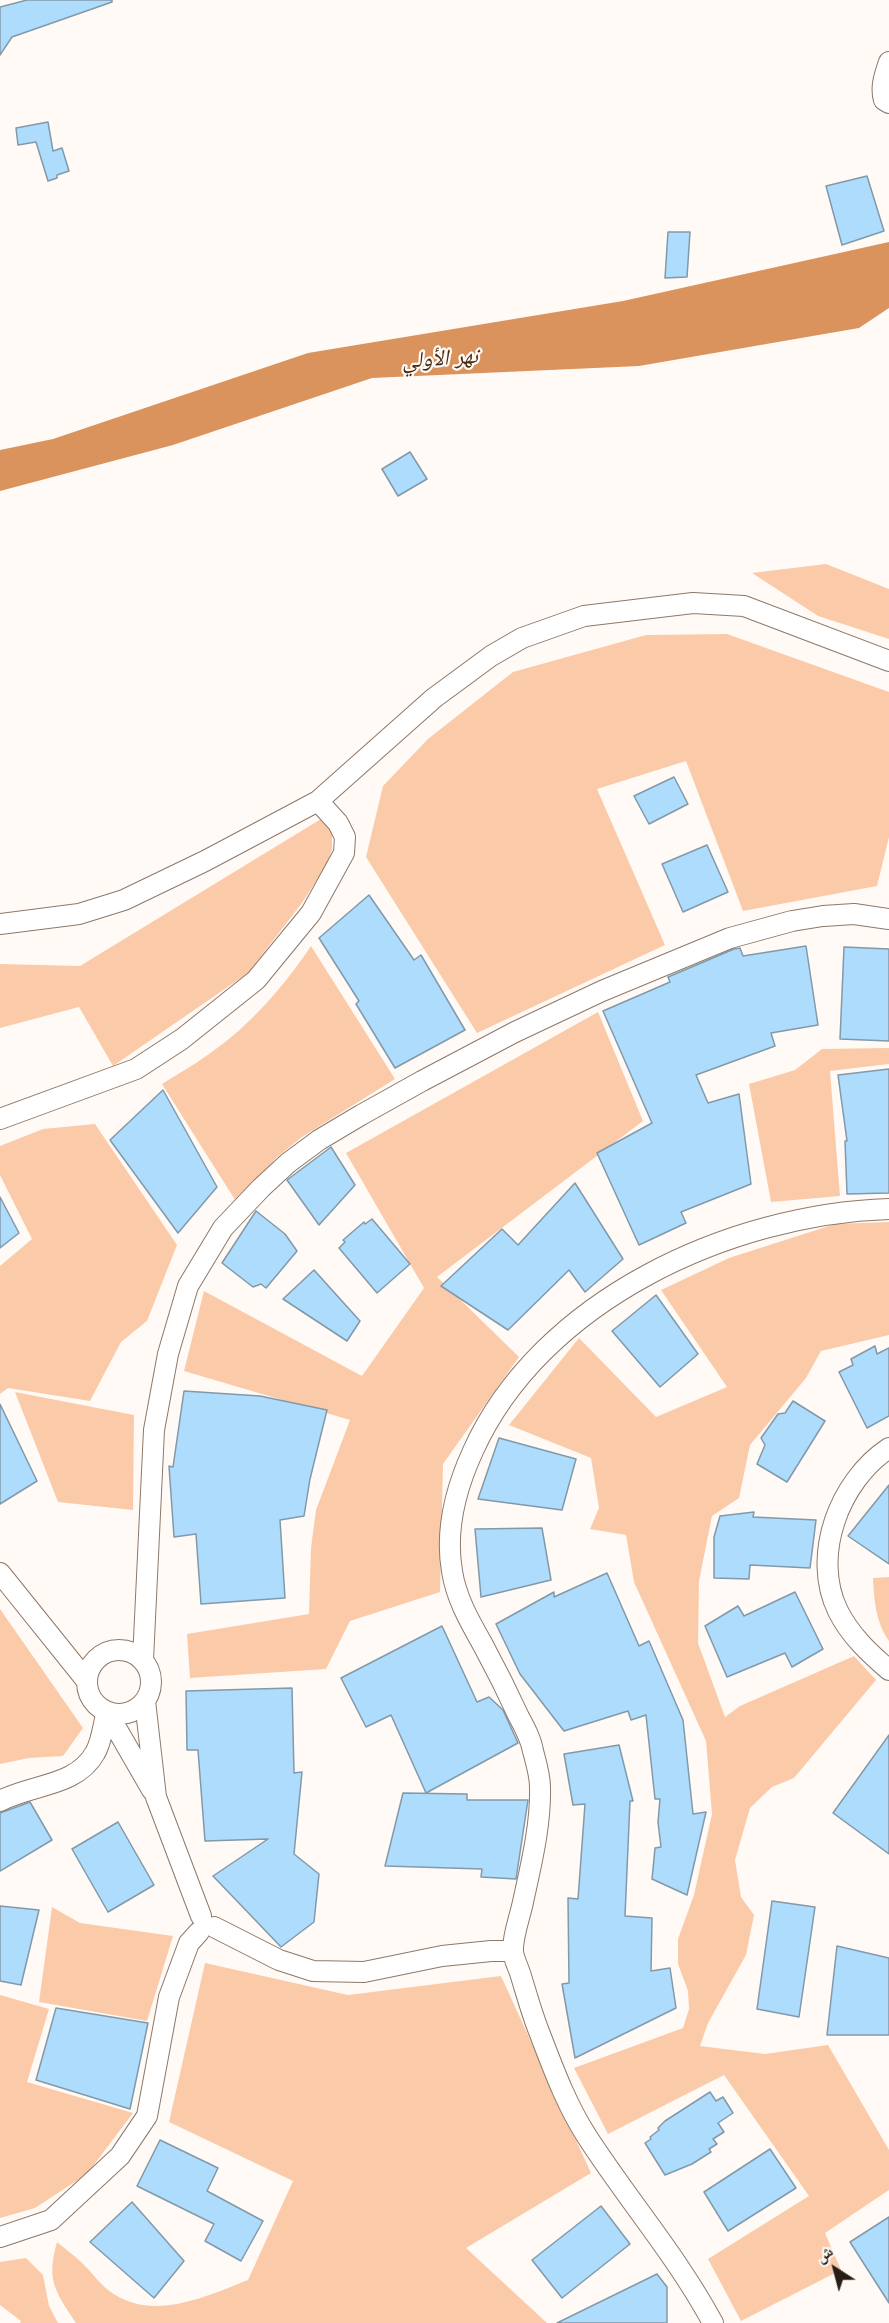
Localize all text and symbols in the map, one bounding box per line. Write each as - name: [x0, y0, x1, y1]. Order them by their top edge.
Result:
- water label: نهر الأولي: [401, 343, 479, 375]
- north arrow: [805, 2239, 865, 2299]
- text: ش: [812, 2242, 836, 2266]

